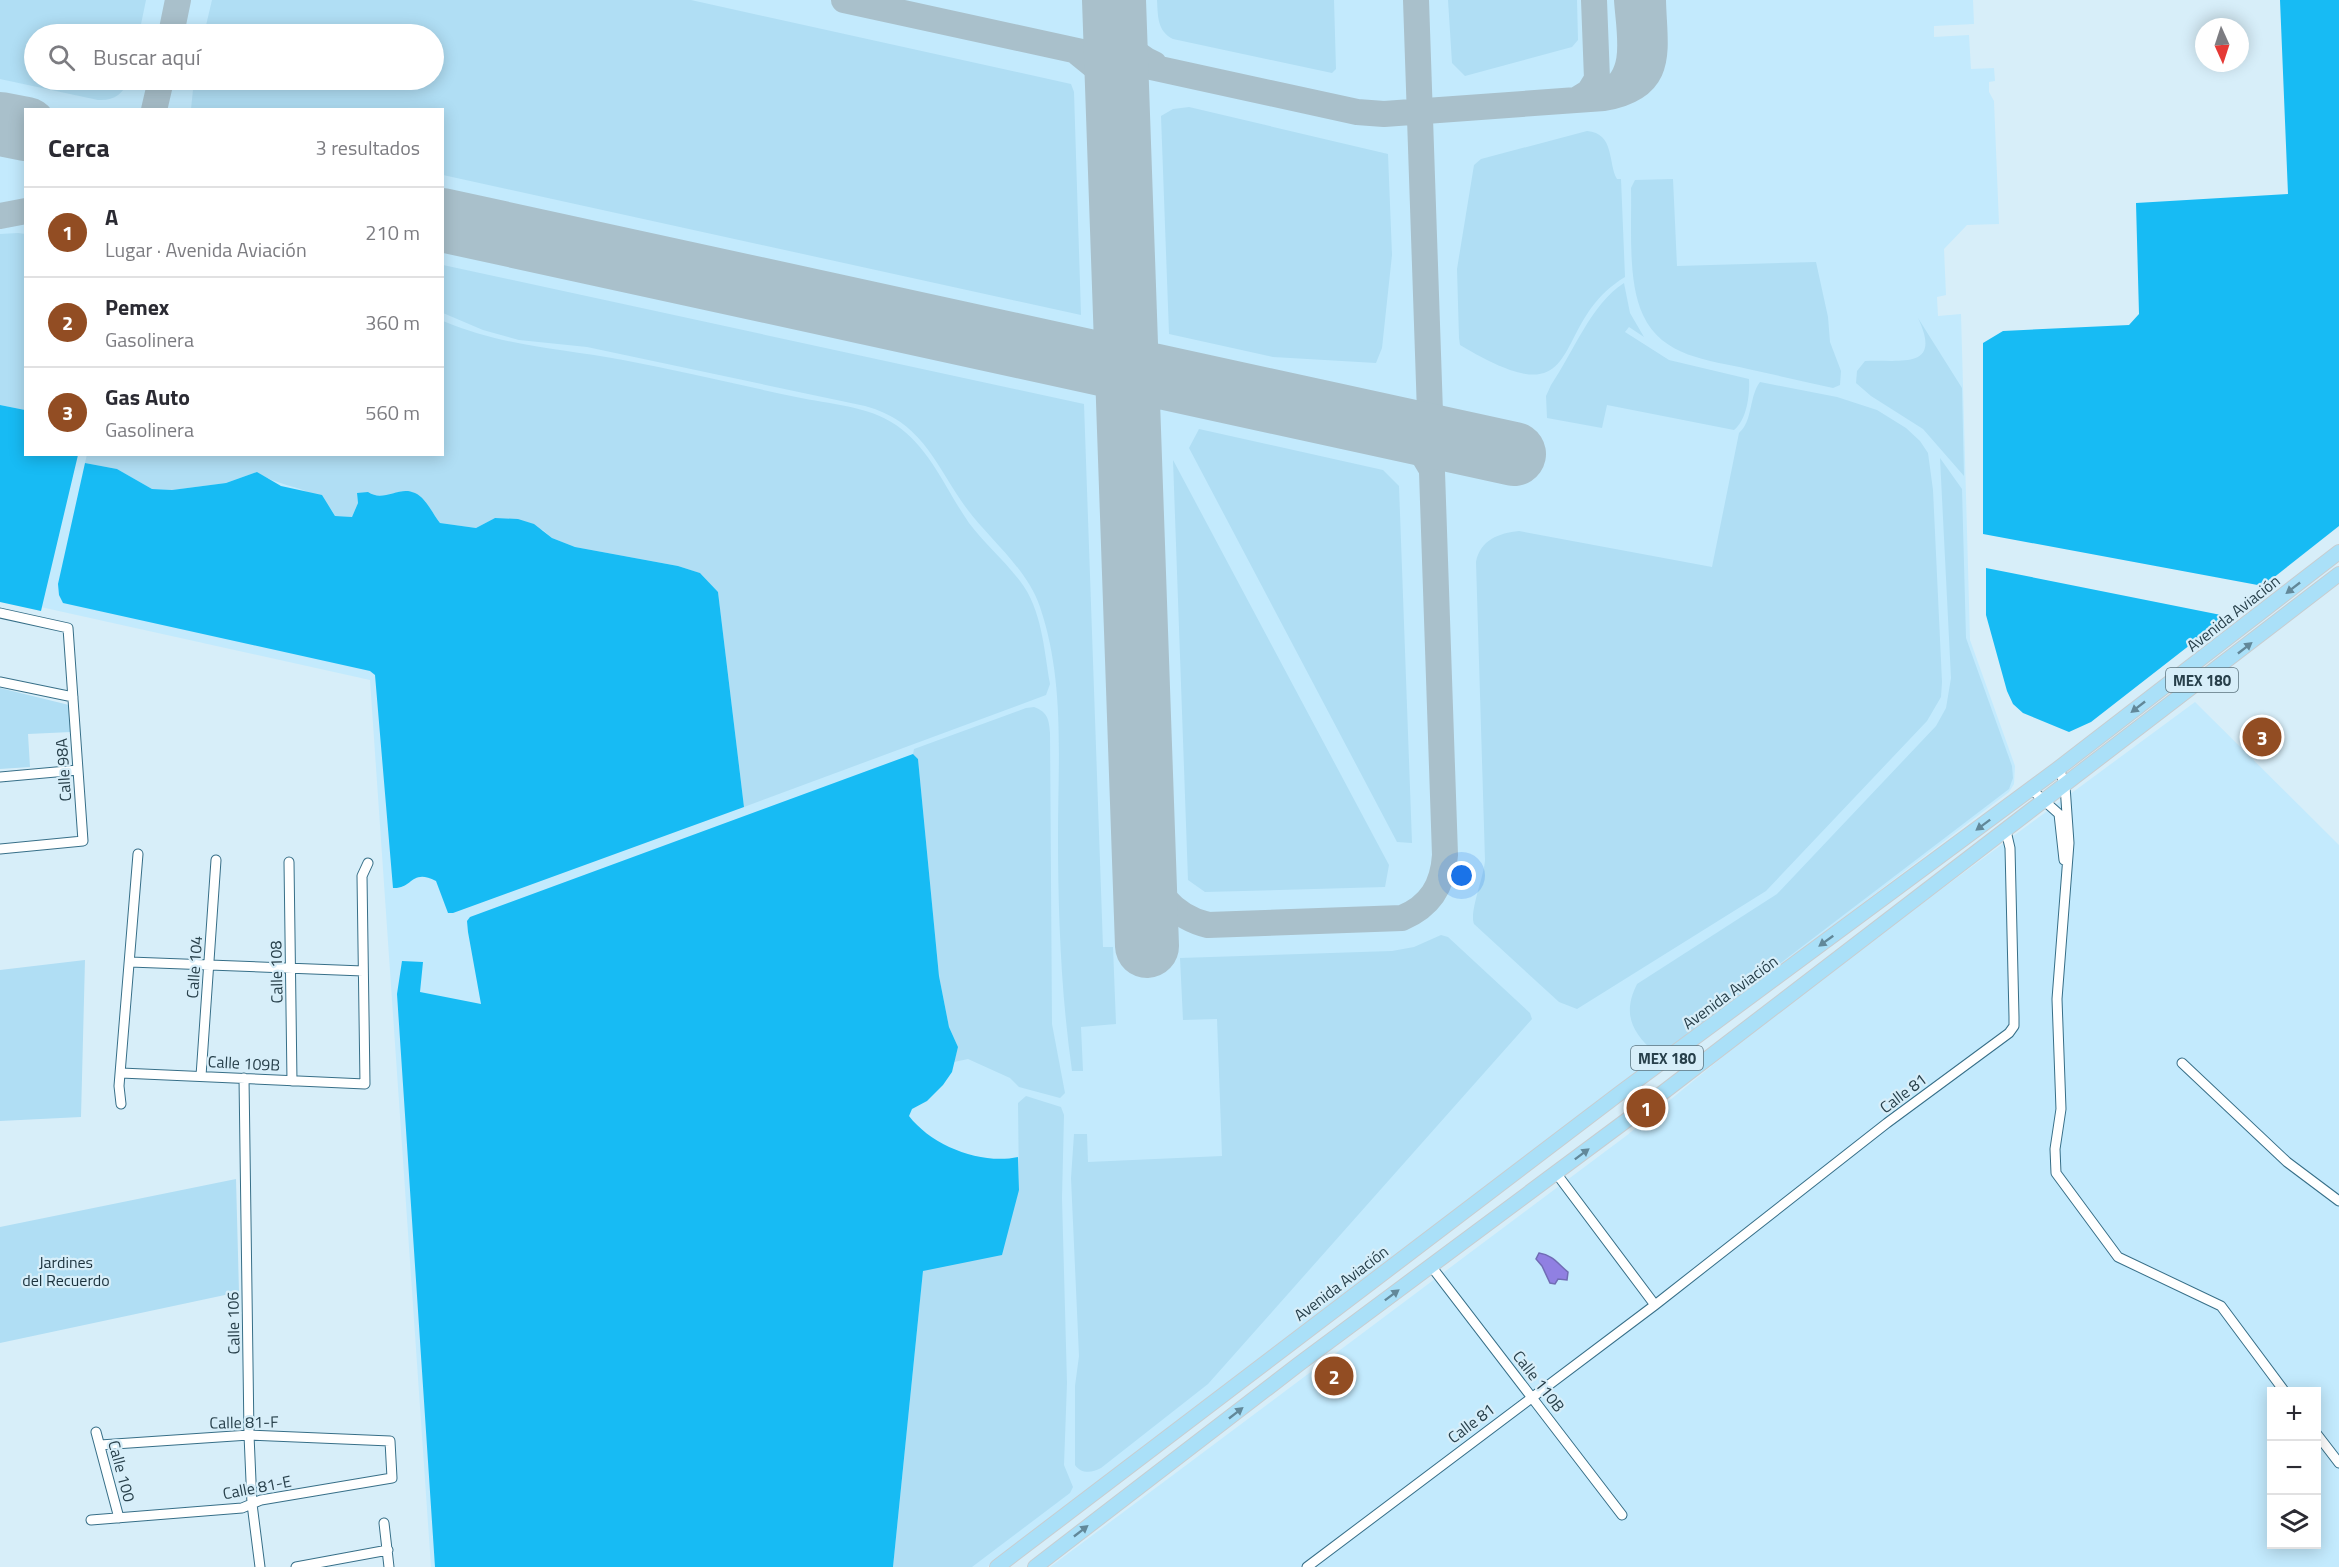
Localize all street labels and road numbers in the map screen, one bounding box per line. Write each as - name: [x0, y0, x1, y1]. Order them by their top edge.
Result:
- street label: Avenida Aviación: [2181, 569, 2285, 657]
- road number: MEX 180: [2166, 668, 2238, 692]
- street label: Calle 98A: [49, 737, 77, 802]
- street label: Calle 104: [180, 935, 208, 999]
- street label: Calle 108: [263, 940, 289, 1004]
- street label: Avenida Aviación: [1677, 949, 1783, 1035]
- road number: MEX 180: [1631, 1046, 1703, 1070]
- street label: Calle 109B: [207, 1049, 281, 1077]
- street label: Calle 81: [1874, 1067, 1932, 1119]
- street label: Avenida Aviación: [1289, 1239, 1393, 1327]
- street label: Calle 106: [220, 1291, 246, 1355]
- street label: Calle 110B: [1507, 1345, 1571, 1417]
- street label: Calle 81: [1442, 1397, 1500, 1449]
- street label: Calle 81-F: [209, 1409, 279, 1435]
- street label: Calle 100: [102, 1438, 142, 1504]
- street label: Calle 81-E: [221, 1469, 294, 1505]

